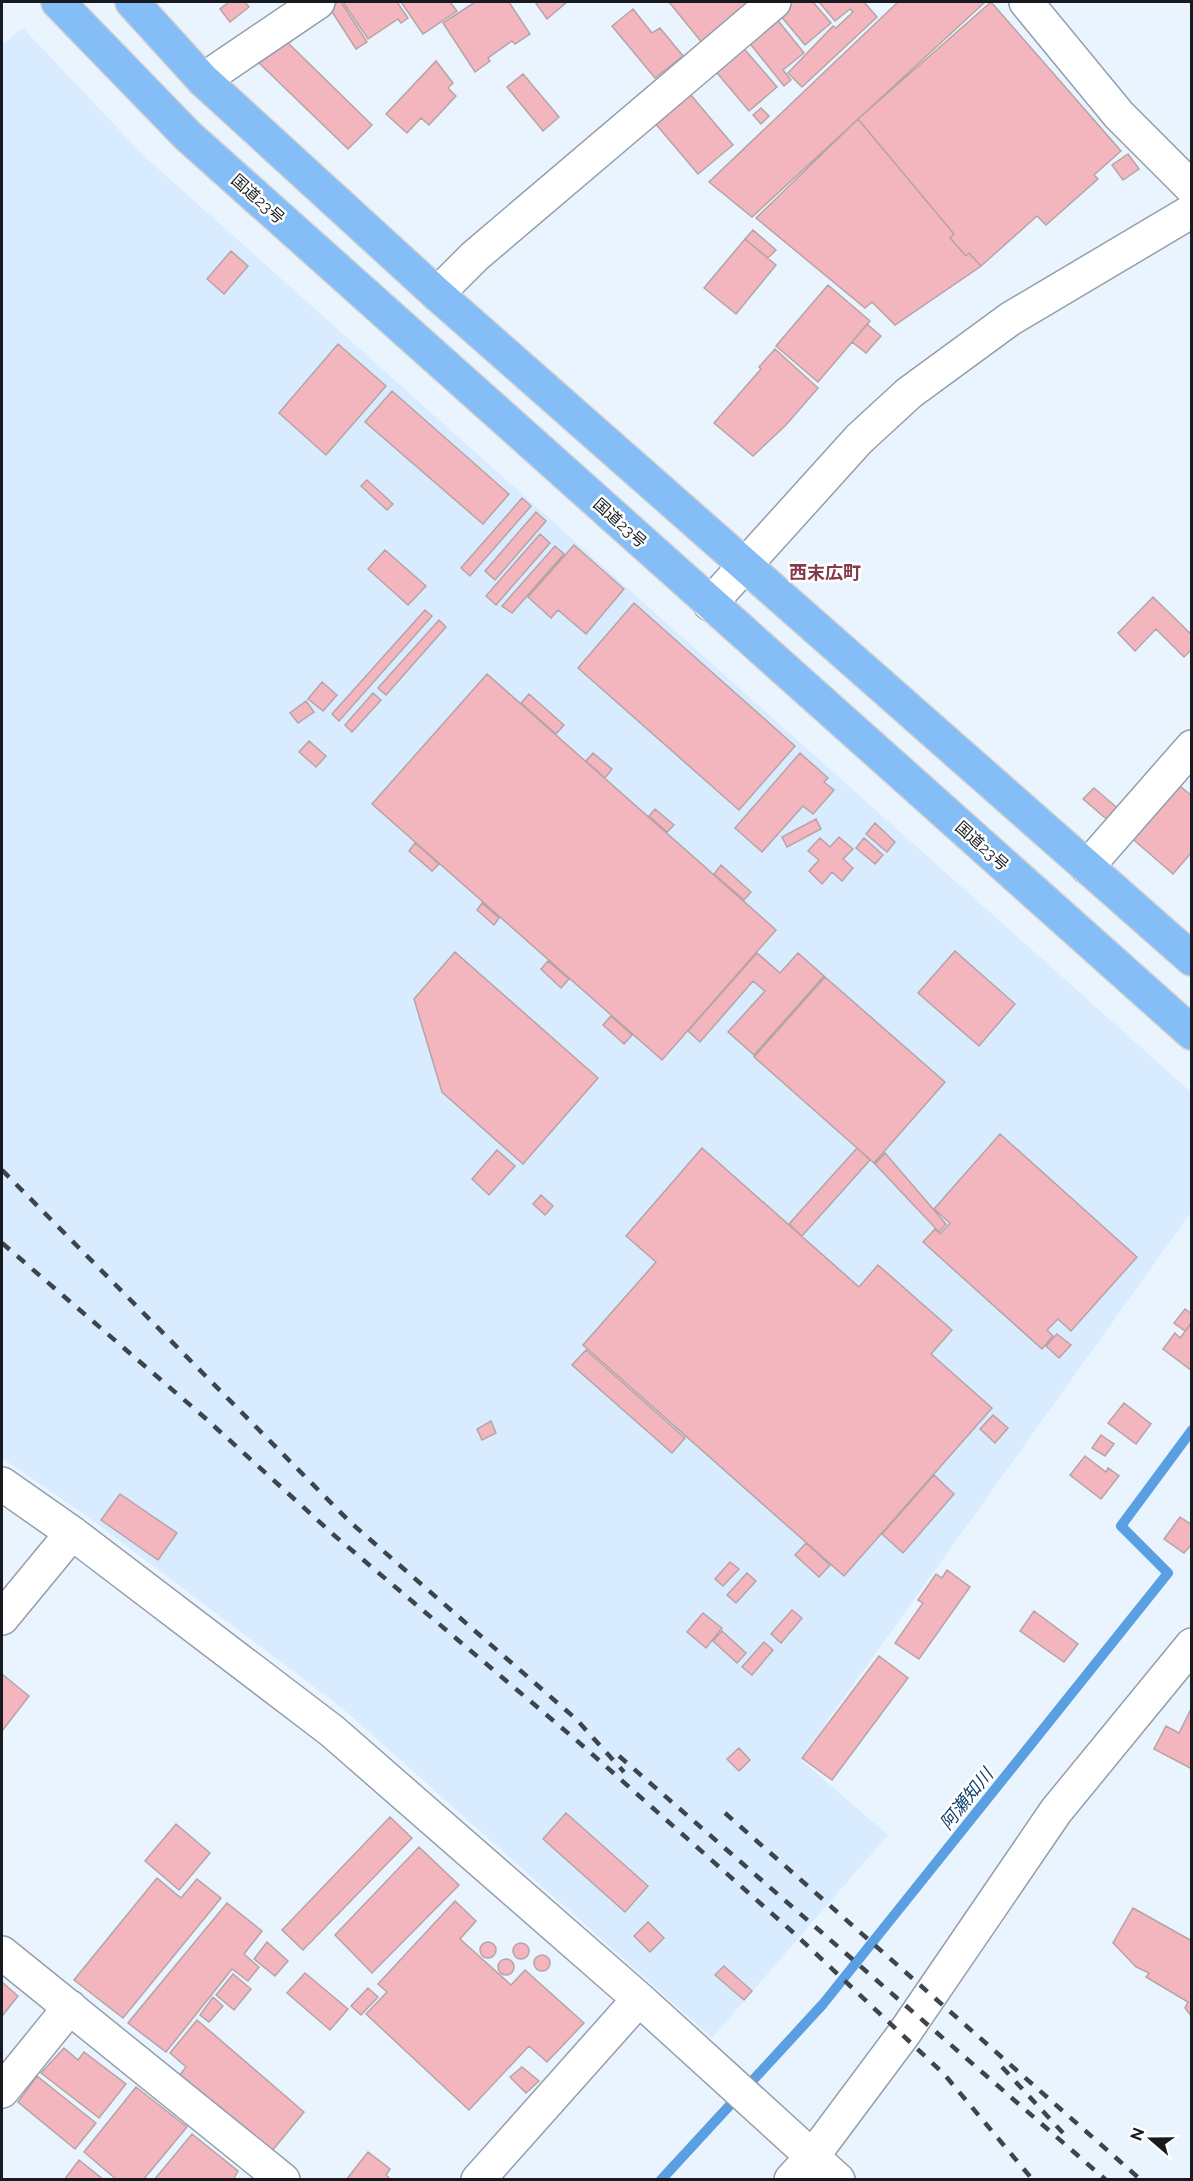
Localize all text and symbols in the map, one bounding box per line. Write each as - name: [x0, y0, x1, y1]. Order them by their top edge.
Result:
- street label: 国道23号: [228, 170, 288, 228]
- street label: 国道23号: [590, 494, 650, 552]
- district label: 西末広町: [789, 562, 861, 583]
- street label: 国道23号: [952, 817, 1012, 875]
- water label: 阿瀬知川: [935, 1763, 998, 1834]
- north arrow: [1121, 2109, 1181, 2169]
- text: N: [1126, 2125, 1148, 2143]

